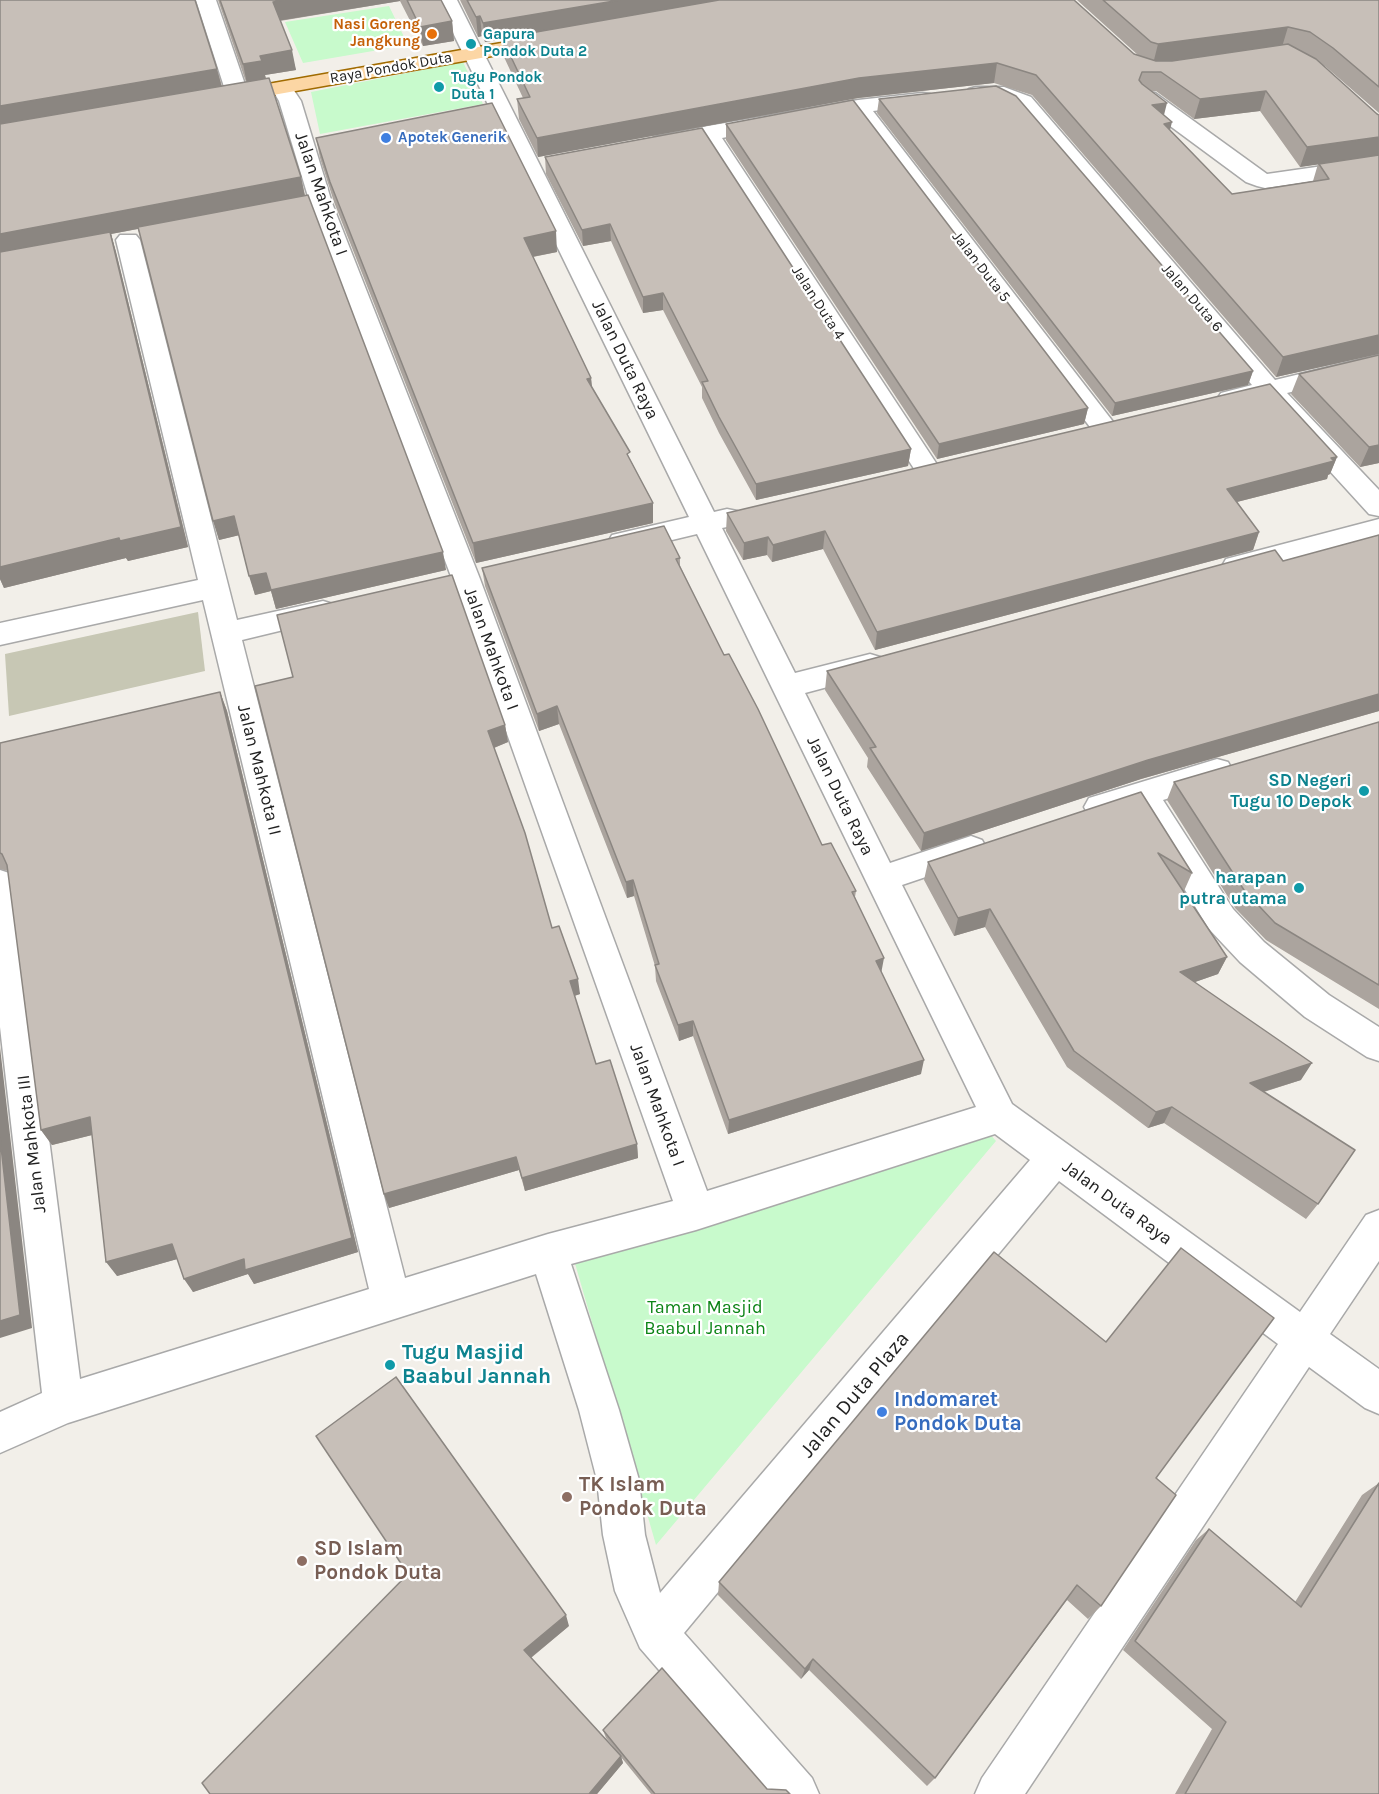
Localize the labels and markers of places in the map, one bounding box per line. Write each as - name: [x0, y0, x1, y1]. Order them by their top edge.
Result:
- place label: Nasi Goreng Jangkung: [333, 16, 420, 51]
- place label: Gapura Pondok Duta 2: [483, 26, 587, 61]
- marker: Nasi Goreng Jangkung: [425, 27, 439, 41]
- marker: Gapura Pondok Duta 2: [464, 37, 478, 51]
- place label: Tugu Pondok Duta 1: [451, 69, 542, 104]
- marker: Tugu Pondok Duta 1: [432, 80, 446, 94]
- place label: Apotek Generik: [398, 129, 507, 147]
- marker: Apotek Generik: [379, 131, 393, 145]
- place label: SD Negeri Tugu 10 Depok: [1230, 770, 1352, 812]
- marker: SD Negeri Tugu 10 Depok: [1357, 784, 1371, 798]
- place label: harapan putra utama: [1179, 867, 1287, 910]
- marker: harapan putra utama: [1292, 881, 1306, 895]
- place label: Tugu Masjid Baabul Jannah: [402, 1340, 551, 1390]
- marker: Tugu Masjid Baabul Jannah: [383, 1358, 397, 1372]
- place label: Indomaret Pondok Duta: [894, 1387, 1022, 1437]
- marker: Indomaret Pondok Duta: [875, 1405, 889, 1419]
- place label: TK Islam Pondok Duta: [579, 1472, 707, 1522]
- marker: TK Islam Pondok Duta: [560, 1490, 574, 1504]
- place label: SD Islam Pondok Duta: [314, 1536, 442, 1586]
- marker: SD Islam Pondok Duta: [295, 1554, 309, 1568]

